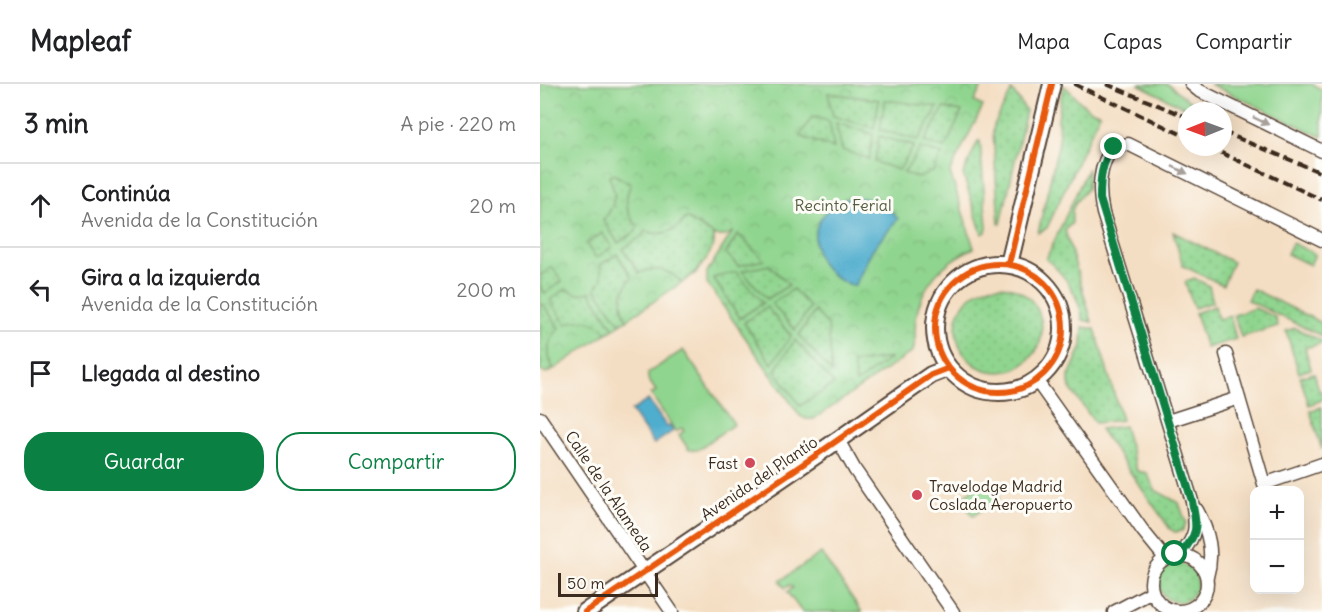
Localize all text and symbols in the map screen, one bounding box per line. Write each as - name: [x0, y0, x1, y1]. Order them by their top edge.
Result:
- text: Mapleaf: [30, 23, 131, 59]
- text: Mapa: [1017, 28, 1070, 55]
- text: Capas: [1103, 28, 1162, 55]
- text: Compartir: [1195, 28, 1292, 55]
- north arrow: [1178, 102, 1232, 156]
- text: 3 min: [24, 107, 89, 140]
- text: A pie · 220 m: [400, 111, 516, 136]
- one-way arrow: [1252, 115, 1270, 125]
- route end: [1100, 133, 1126, 159]
- one-way arrow: [1172, 165, 1189, 175]
- text: Continúa: [81, 179, 170, 207]
- icon: ahead: [24, 189, 57, 222]
- text: 20 m: [470, 193, 516, 218]
- park label: Recinto Ferial: [794, 195, 892, 215]
- text: Avenida de la Constitución: [81, 207, 318, 232]
- text: Gira a la izquierda: [81, 263, 260, 291]
- icon: left: [24, 273, 57, 306]
- text: 200 m: [456, 277, 516, 302]
- text: Avenida de la Constitución: [81, 291, 318, 316]
- icon: arrive: [24, 357, 57, 390]
- text: Llegada al destino: [81, 359, 260, 387]
- street label: Calle de la Alameda: [561, 427, 657, 555]
- button: Guardar: [24, 432, 264, 491]
- button: Compartir: [276, 432, 516, 491]
- street label: Avenida del Plantío: [697, 432, 821, 524]
- place label: Fast: [708, 453, 739, 473]
- marker: Fast: [743, 456, 757, 470]
- place label: Travelodge Madrid Coslada Aeropuerto: [929, 476, 1073, 514]
- map controls: [1250, 486, 1304, 594]
- button: +: [1250, 486, 1304, 540]
- marker: Travelodge Madrid Coslada Aeropuerto: [910, 488, 924, 502]
- route start: [1161, 540, 1187, 566]
- button: −: [1250, 540, 1304, 594]
- scale bar: [558, 570, 658, 598]
- text: 50 m: [567, 573, 605, 593]

